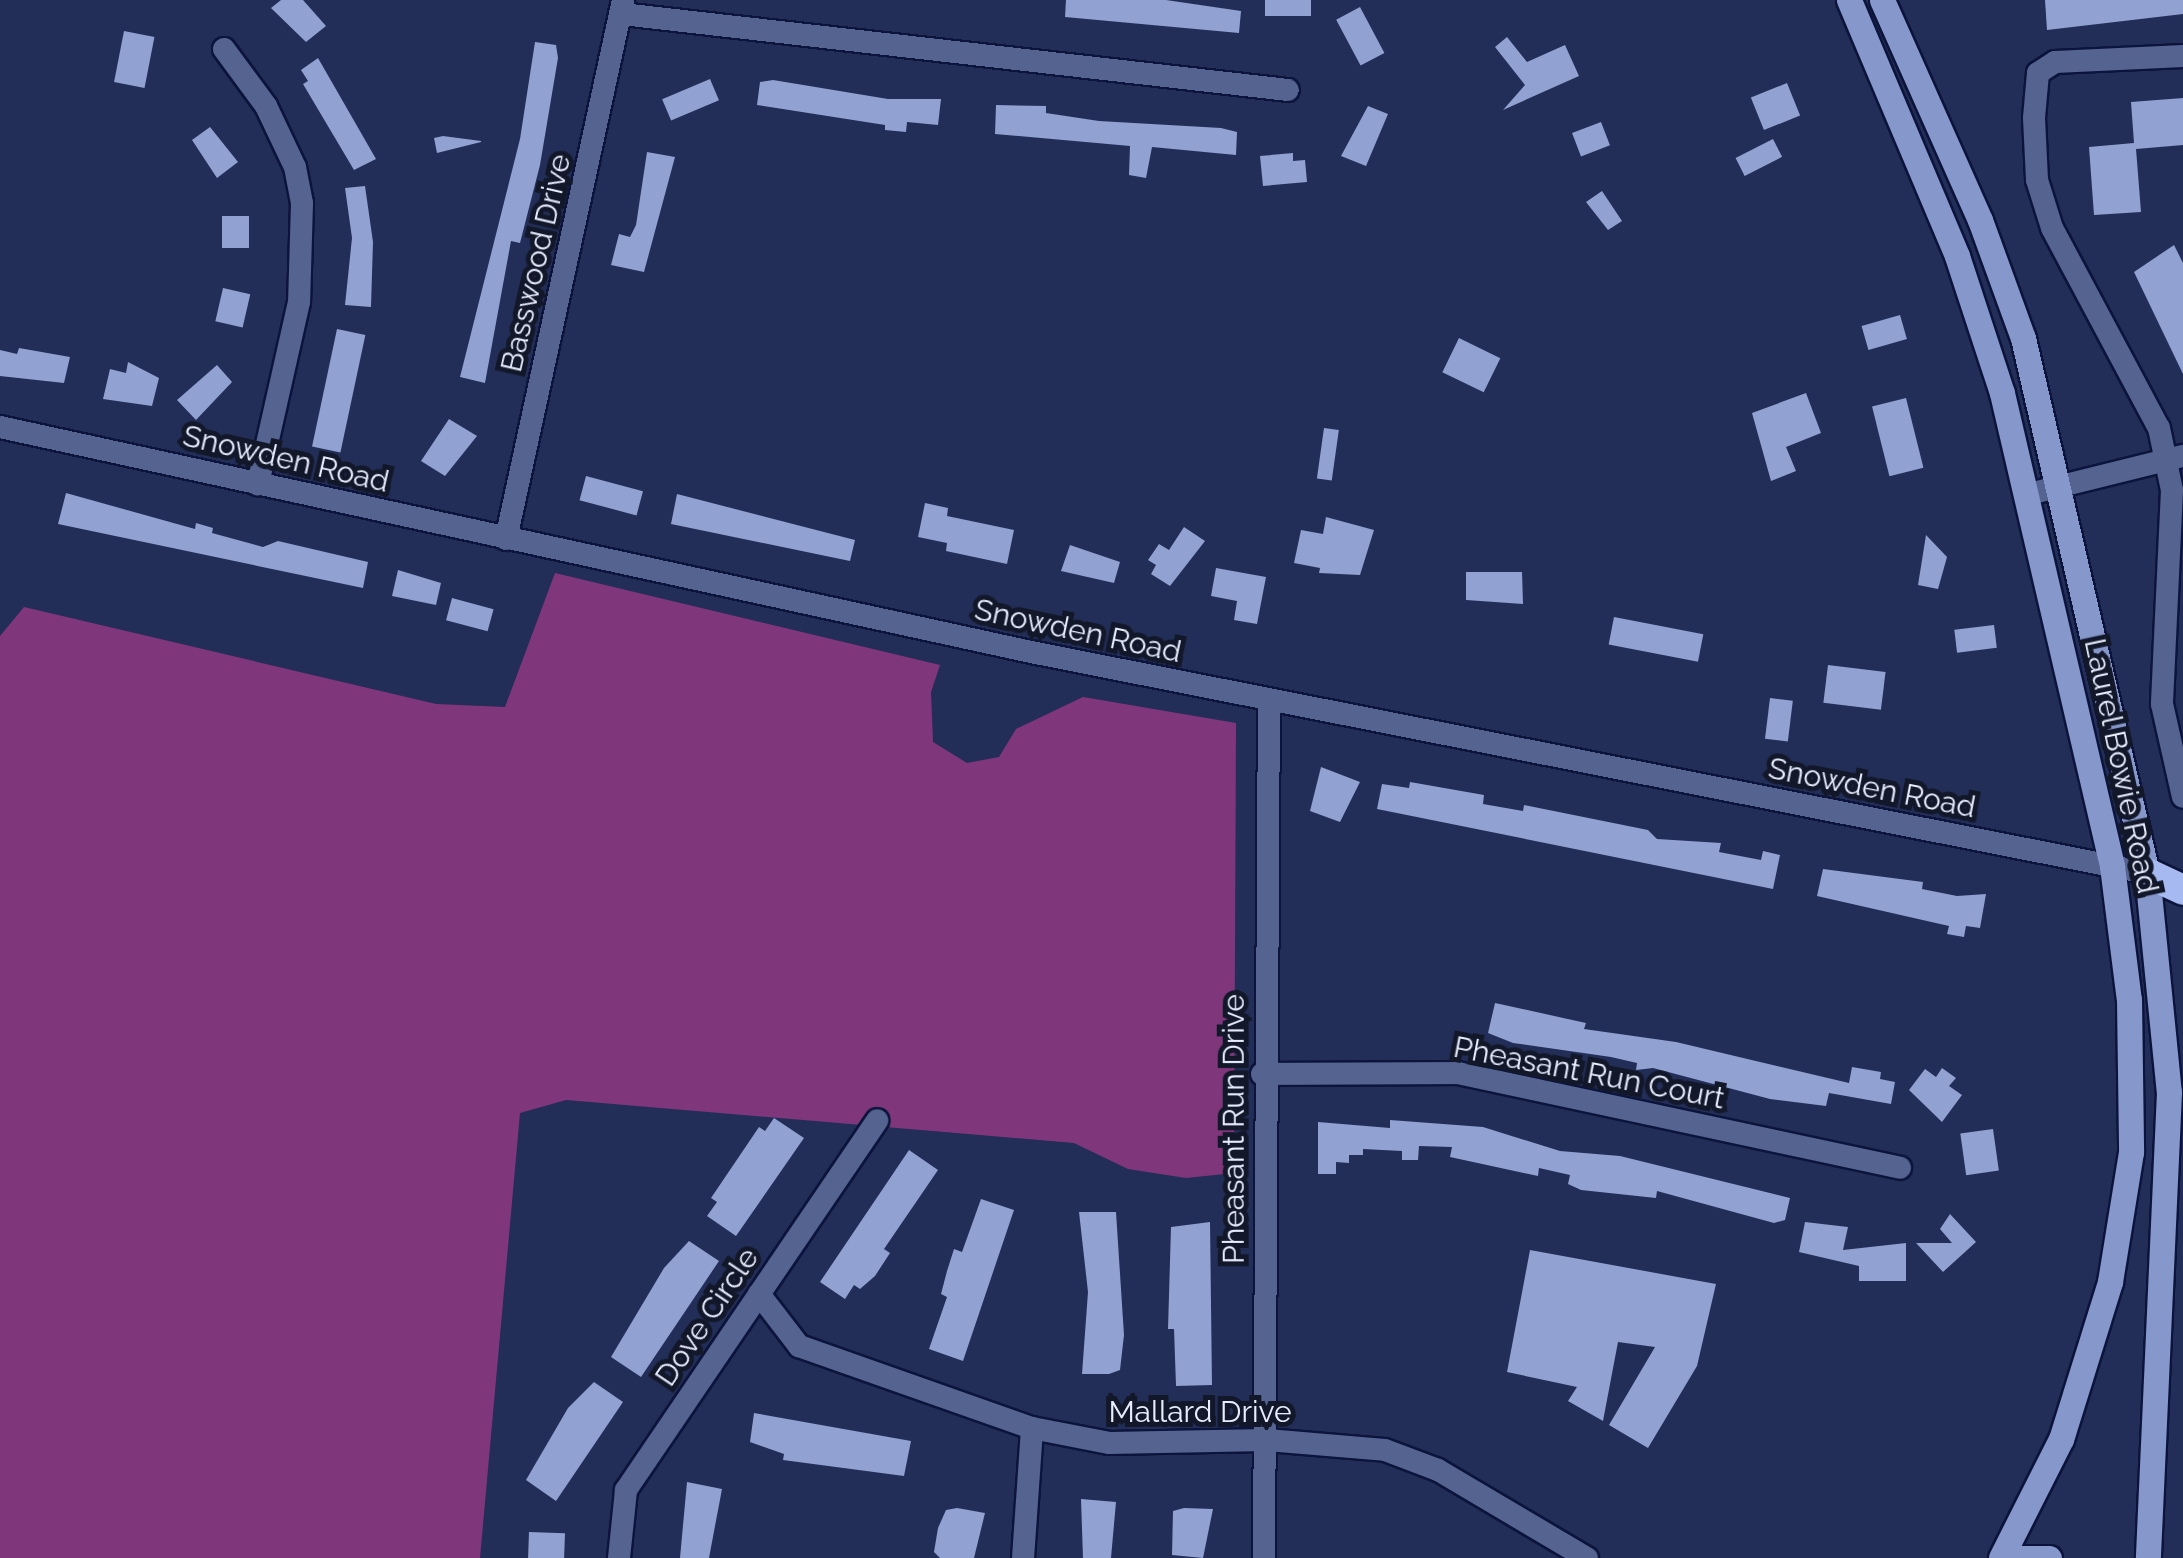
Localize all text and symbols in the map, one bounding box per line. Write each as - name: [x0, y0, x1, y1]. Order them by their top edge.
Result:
- street label: Basswood Drive: [493, 151, 579, 375]
- street label: Snowden Road: [180, 418, 392, 500]
- street label: Snowden Road: [971, 592, 1185, 670]
- street label: Laurel Bowie Road: [2076, 635, 2166, 897]
- street label: Snowden Road: [1765, 750, 1979, 826]
- street label: Pheasant Run Drive: [1216, 994, 1252, 1264]
- street label: Pheasant Run Court: [1451, 1029, 1727, 1117]
- street label: Dove Circle: [648, 1241, 766, 1393]
- street label: Mallard Drive: [1108, 1394, 1292, 1430]

